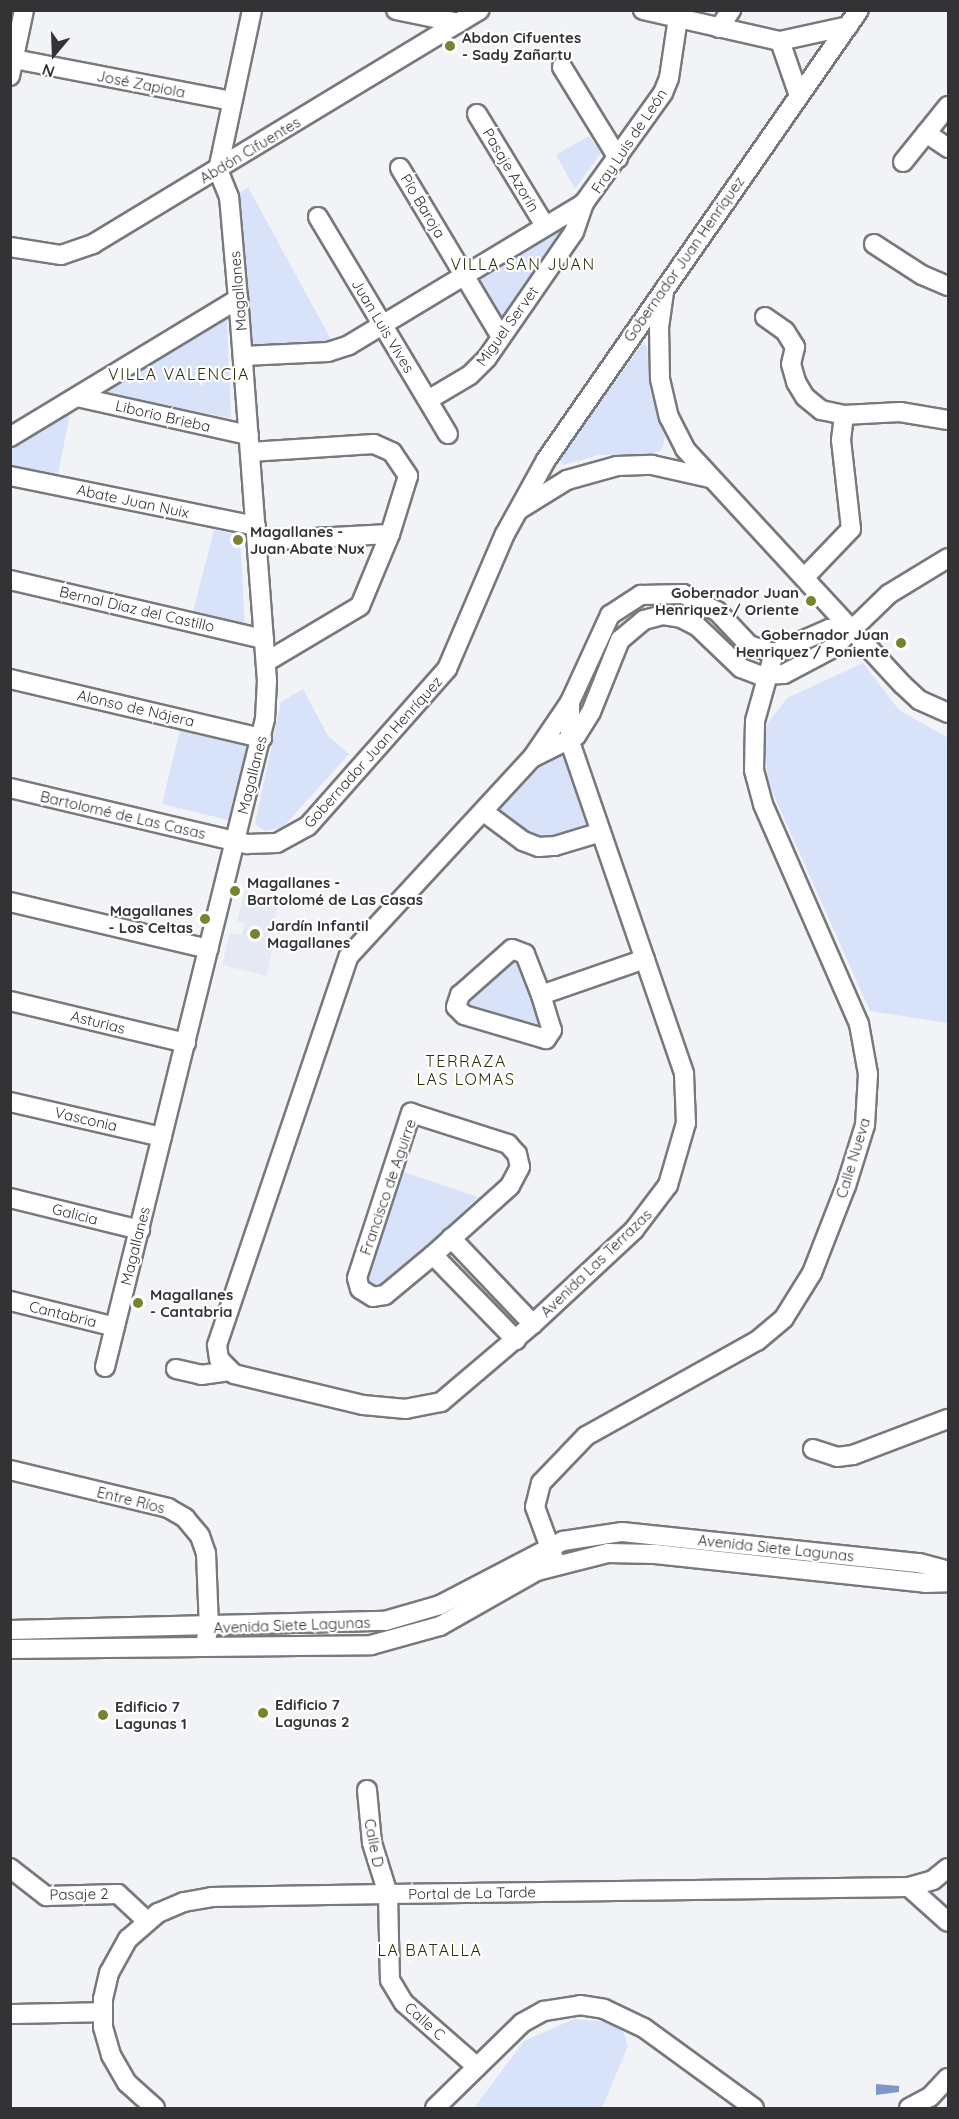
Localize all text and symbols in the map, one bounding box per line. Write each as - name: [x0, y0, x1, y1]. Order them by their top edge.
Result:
- north arrow: [24, 24, 84, 84]
- place label: Abdon Cifuentes - Sady Zañartu: [462, 28, 581, 63]
- marker: Abdon Cifuentes - Sady Zañartu: [443, 39, 457, 53]
- text: N: [39, 60, 57, 82]
- street label: José Zapiola: [95, 67, 187, 101]
- street label: Fray Luis de León: [587, 85, 671, 197]
- street label: Abdón Cifuentes: [196, 113, 304, 187]
- street label: Pasaje Azorín: [479, 125, 543, 215]
- street label: Pío Baroja: [397, 171, 449, 241]
- street label: Gobernador Juan Henríquez: [620, 173, 748, 345]
- street label: Magallanes: [226, 250, 250, 332]
- district label: VILLA SAN JUAN: [450, 254, 596, 274]
- street label: Juan Luis Vives: [348, 276, 418, 376]
- street label: Miguel Servet: [472, 283, 542, 369]
- district label: VILLA VALENCIA: [108, 364, 250, 384]
- street label: Liborio Brieba: [114, 396, 212, 436]
- street label: Abate Juan Nuix: [75, 480, 191, 522]
- place label: Magallanes - Juan Abate Nux: [250, 522, 364, 557]
- marker: Magallanes - Juan Abate Nux: [231, 533, 245, 547]
- street label: Bernal Díaz del Castillo: [58, 582, 216, 636]
- place label: Gobernador Juan Henriquez / Oriente: [655, 583, 799, 618]
- marker: Gobernador Juan Henriquez / Oriente: [804, 594, 818, 608]
- place label: Gobernador Juan Henriquez / Poniente: [736, 625, 889, 660]
- marker: Gobernador Juan Henriquez / Poniente: [894, 636, 908, 650]
- street label: Gobernador Juan Henríquez: [300, 672, 446, 832]
- street label: Alonso de Nájera: [76, 686, 196, 730]
- street label: Magallanes: [234, 734, 270, 816]
- street label: Bartolomé de Las Casas: [38, 787, 208, 843]
- place label: Magallanes - Bartolomé de Las Casas: [247, 873, 423, 908]
- marker: Magallanes - Bartolomé de Las Casas: [228, 884, 242, 898]
- place label: Magallanes - Los Celtas: [109, 901, 193, 936]
- marker: Magallanes - Los Celtas: [198, 912, 212, 926]
- place label: Jardín Infantil Magallanes: [267, 916, 369, 951]
- marker: Jardín Infantil Magallanes: [248, 927, 262, 941]
- street label: Asturias: [69, 1007, 127, 1037]
- district label: TERRAZA LAS LOMAS: [417, 1051, 515, 1089]
- street label: Vasconia: [53, 1103, 119, 1135]
- street label: Calle Nueva: [832, 1116, 874, 1200]
- street label: Francisco de Aguirre: [356, 1117, 420, 1257]
- street label: Galicia: [50, 1200, 100, 1228]
- street label: Magallanes: [117, 1205, 153, 1287]
- street label: Avenida Las Terrazas: [537, 1205, 655, 1321]
- place label: Magallanes - Cantabria: [150, 1285, 233, 1320]
- marker: Magallanes - Cantabria: [131, 1296, 145, 1310]
- street label: Cantabria: [27, 1297, 99, 1331]
- street label: Entre Ríos: [95, 1483, 167, 1517]
- street label: Avenida Siete Lagunas: [697, 1531, 855, 1565]
- street label: Avenida Siete Lagunas: [213, 1613, 371, 1637]
- place label: Edificio 7 Lagunas 2: [275, 1695, 349, 1730]
- place label: Edificio 7 Lagunas 1: [115, 1697, 187, 1732]
- marker: Edificio 7 Lagunas 2: [256, 1706, 270, 1720]
- marker: Edificio 7 Lagunas 1: [96, 1708, 110, 1722]
- street label: Calle D: [360, 1817, 388, 1869]
- street label: Portal de La Tarde: [408, 1883, 536, 1903]
- street label: Pasaje 2: [49, 1884, 109, 1904]
- district label: LA BATALLA: [378, 1940, 482, 1960]
- street label: Calle C: [401, 1998, 449, 2044]

